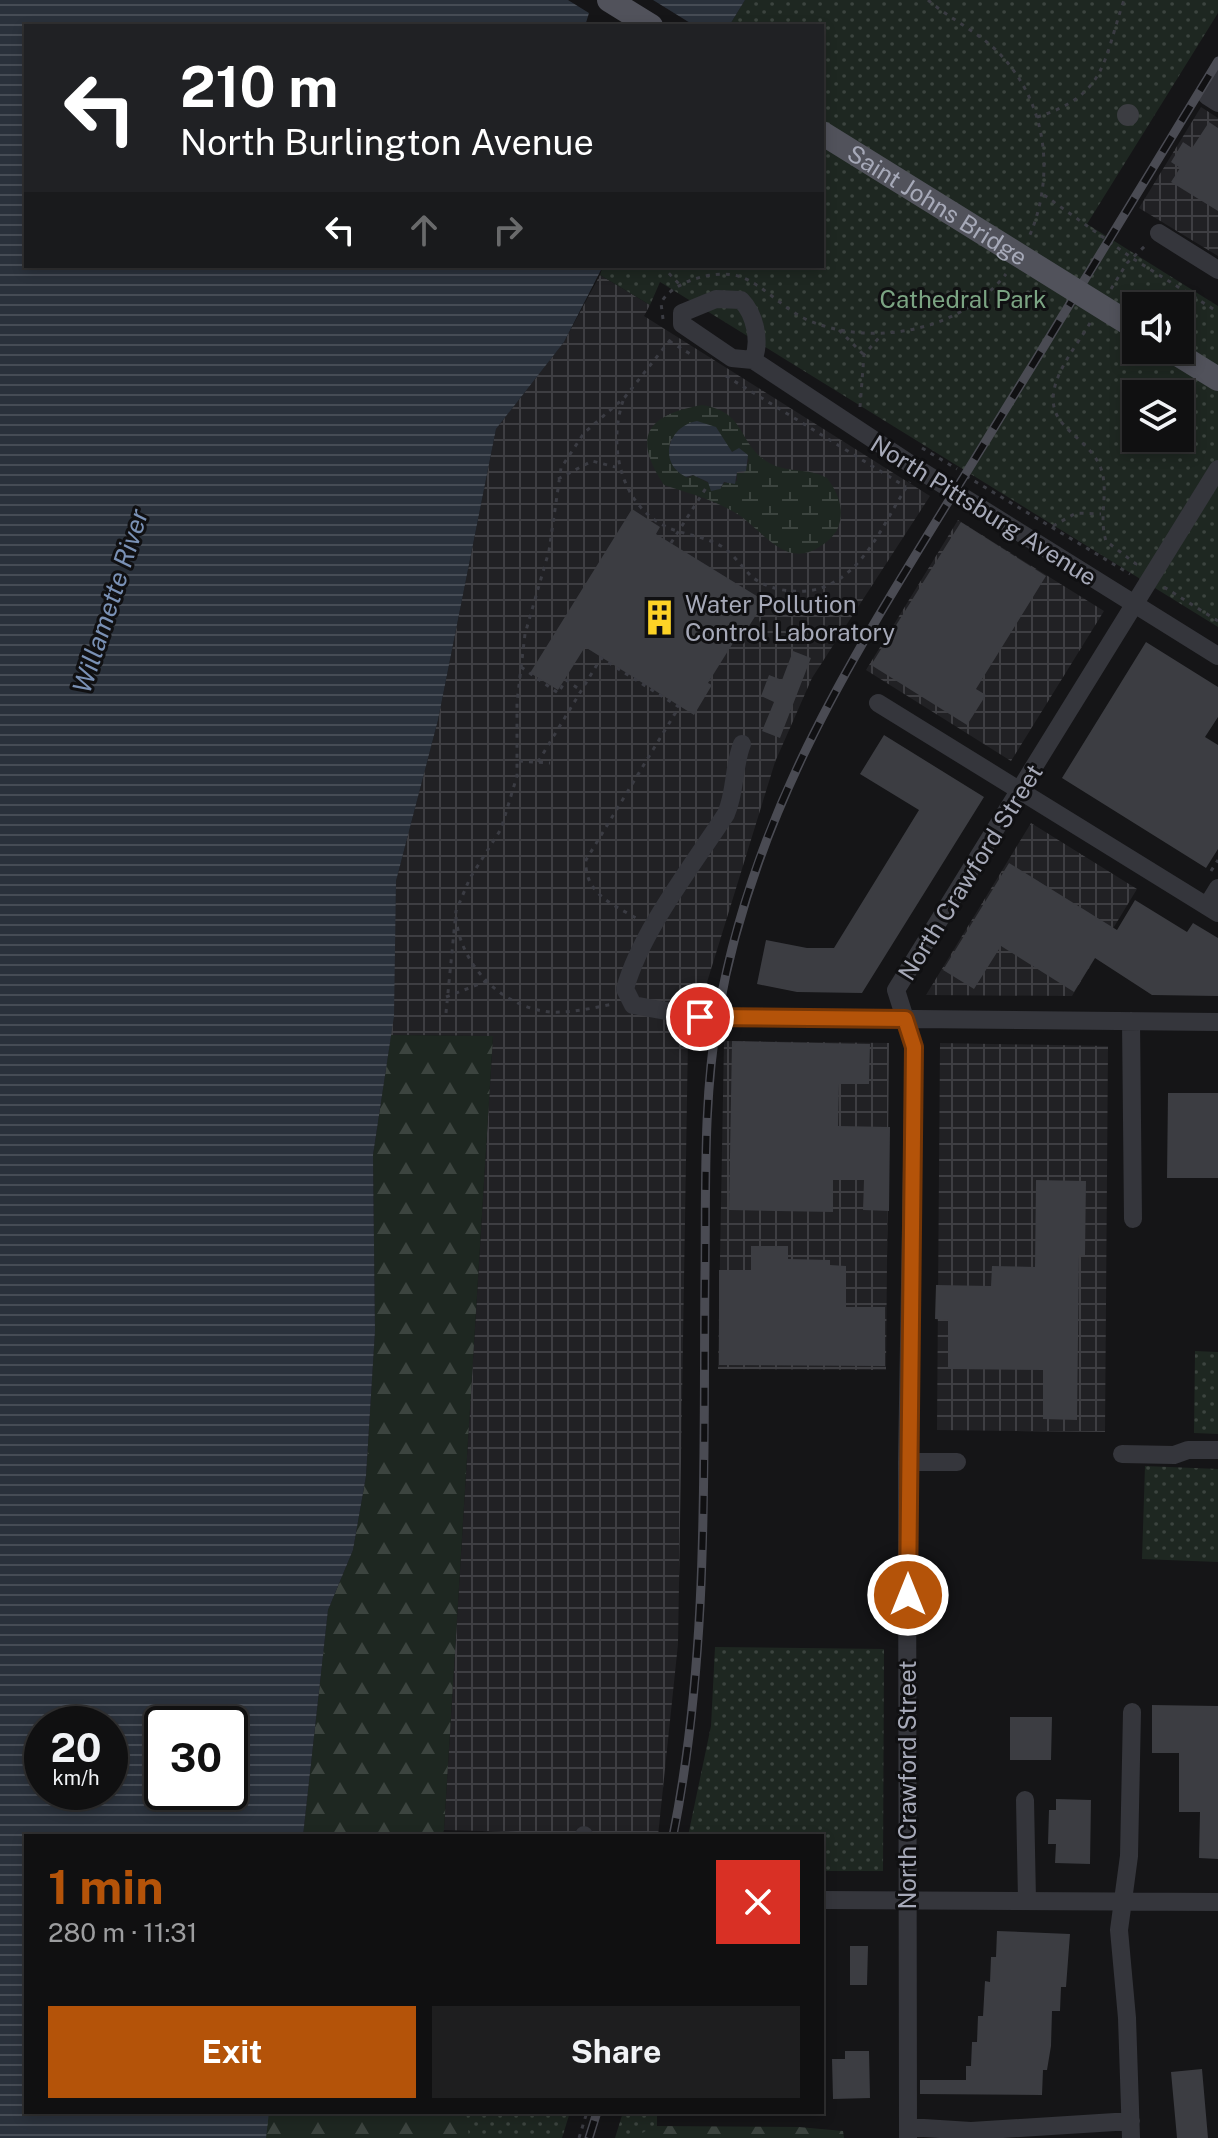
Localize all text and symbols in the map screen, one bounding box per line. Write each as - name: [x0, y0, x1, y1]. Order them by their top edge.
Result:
- text: 210 m: [180, 54, 338, 120]
- icon: left: [48, 56, 152, 160]
- text: North Burlington Avenue: [180, 121, 594, 163]
- street label: Saint Johns Bridge: [843, 138, 1032, 271]
- icon: left: [318, 208, 362, 252]
- icon: ahead: [402, 208, 446, 252]
- icon: right: [486, 208, 530, 252]
- park label: Cathedral Park: [880, 285, 1046, 313]
- map controls: [1122, 292, 1194, 452]
- button: sound: [1122, 292, 1194, 364]
- button: layers: [1122, 380, 1194, 452]
- street label: North Pittsburg Avenue: [866, 429, 1102, 591]
- water label: Willamette River: [66, 505, 154, 697]
- place label: Water Pollution Control Laboratory: [685, 590, 895, 646]
- building icon: Water Pollution Control Laboratory: [640, 599, 678, 637]
- street label: North Crawford Street: [892, 759, 1048, 985]
- pin: [666, 983, 734, 1051]
- icon: arrive: [678, 995, 722, 1039]
- position arrow: [866, 1553, 950, 1637]
- street label: North Crawford Street: [893, 1660, 921, 1910]
- speed limit sign: 30: [144, 1706, 248, 1810]
- text: 20: [50, 1724, 102, 1771]
- text: km/h: [52, 1766, 100, 1790]
- text: 1 min: [48, 1858, 164, 1915]
- button: close: [716, 1860, 800, 1944]
- text: 280 m · 11:31: [48, 1917, 197, 1948]
- button: Exit: [48, 2006, 416, 2098]
- button: Share: [432, 2006, 800, 2098]

